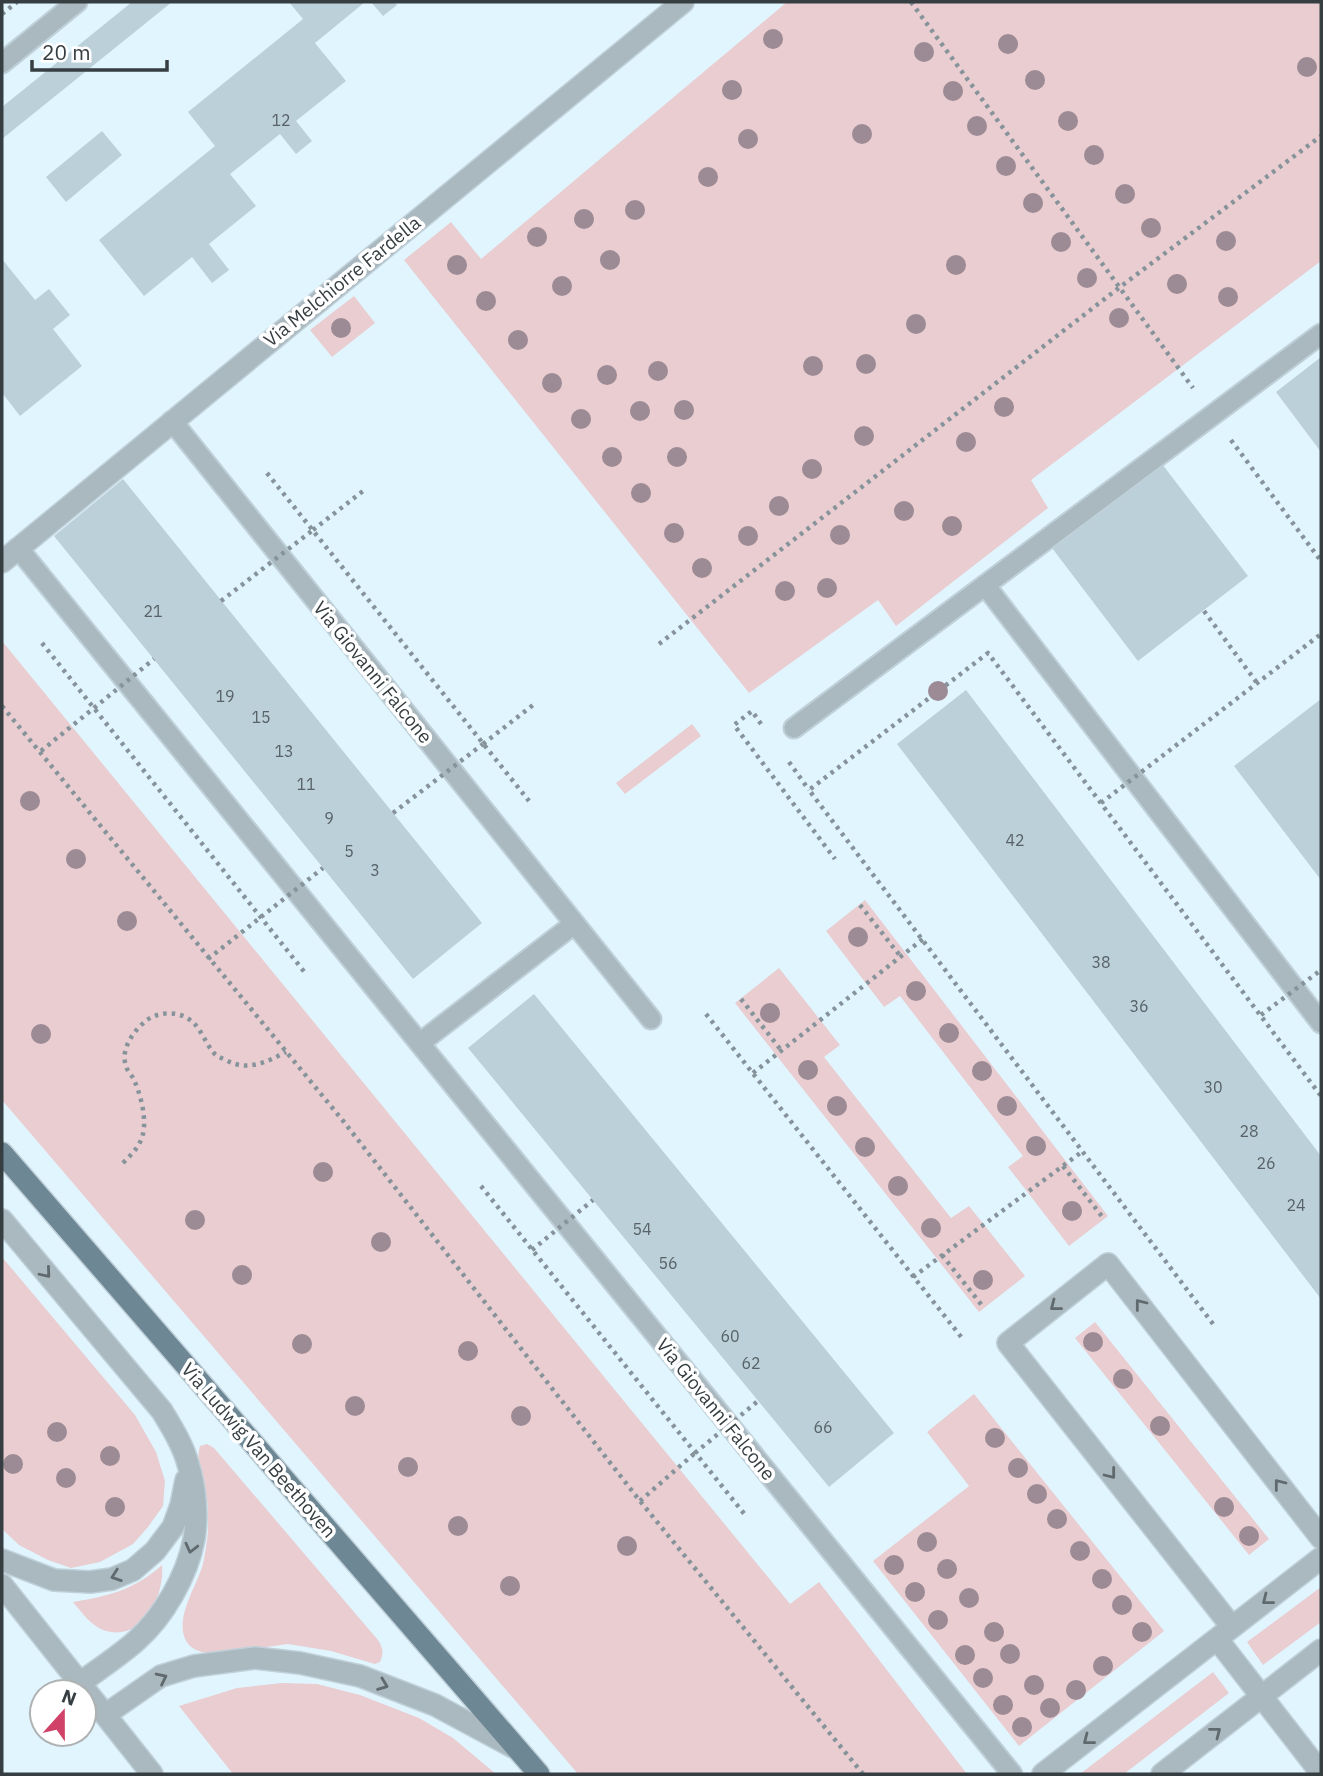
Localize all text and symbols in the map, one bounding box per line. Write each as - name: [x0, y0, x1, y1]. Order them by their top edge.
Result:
- scale bar: [32, 28, 166, 72]
- text: 20 m: [42, 38, 91, 66]
- house number: 12: [271, 110, 291, 130]
- street label: Via Melchiorre Fardella: [259, 210, 425, 352]
- street label: Via Giovanni Falcone: [308, 596, 438, 748]
- house number: 21: [143, 601, 163, 621]
- house number: 19: [215, 686, 235, 706]
- house number: 15: [251, 707, 271, 727]
- house number: 13: [274, 741, 294, 761]
- house number: 11: [296, 774, 316, 794]
- house number: 9: [324, 808, 334, 828]
- house number: 42: [1005, 830, 1025, 850]
- house number: 5: [344, 841, 354, 861]
- house number: 3: [370, 860, 380, 880]
- house number: 38: [1091, 952, 1111, 972]
- house number: 36: [1129, 996, 1149, 1016]
- house number: 30: [1203, 1077, 1223, 1097]
- house number: 28: [1239, 1121, 1259, 1141]
- house number: 26: [1256, 1153, 1276, 1173]
- house number: 24: [1286, 1195, 1306, 1215]
- house number: 54: [632, 1219, 652, 1239]
- house number: 56: [658, 1253, 678, 1273]
- one-way arrow: [38, 1264, 50, 1277]
- one-way arrow: [1050, 1297, 1062, 1310]
- one-way arrow: [1136, 1300, 1149, 1312]
- house number: 60: [720, 1326, 740, 1346]
- street label: Via Giovanni Falcone: [651, 1333, 781, 1485]
- house number: 62: [741, 1353, 761, 1373]
- street label: Via Ludwig Van Beethoven: [176, 1358, 342, 1542]
- house number: 66: [813, 1417, 833, 1437]
- one-way arrow: [1103, 1467, 1116, 1479]
- one-way arrow: [1275, 1479, 1288, 1492]
- one-way arrow: [185, 1542, 200, 1554]
- one-way arrow: [111, 1568, 123, 1582]
- one-way arrow: [1262, 1591, 1275, 1604]
- one-way arrow: [155, 1672, 167, 1686]
- one-way arrow: [377, 1677, 389, 1691]
- north arrow: [28, 1678, 98, 1748]
- text: N: [58, 1683, 80, 1711]
- one-way arrow: [1208, 1728, 1220, 1741]
- one-way arrow: [1083, 1731, 1095, 1744]

